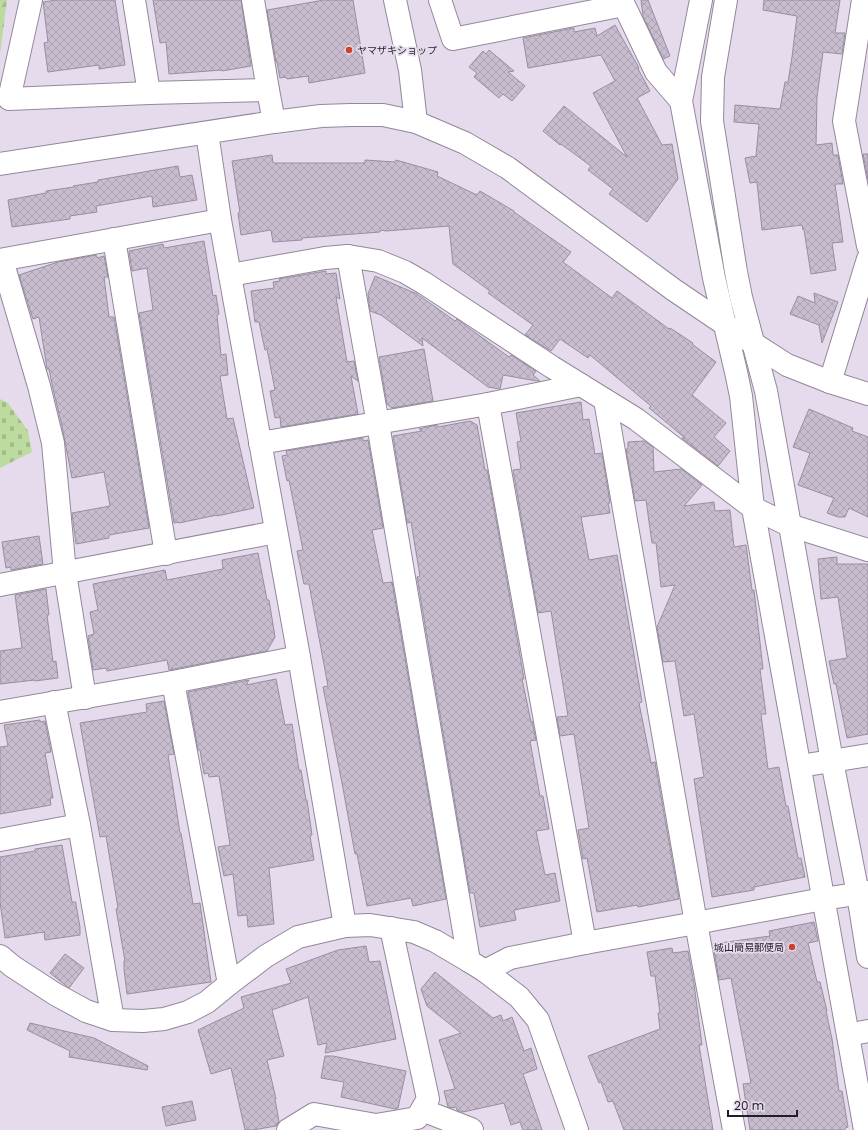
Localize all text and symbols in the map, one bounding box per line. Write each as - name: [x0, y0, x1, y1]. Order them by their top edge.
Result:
- place label: ヤマザキショップ: [357, 43, 437, 58]
- marker: ヤマザキショップ: [344, 45, 354, 55]
- place label: 城山簡易郵便局: [714, 940, 784, 955]
- marker: 城山簡易郵便局: [787, 942, 797, 952]
- scale bar: [728, 1092, 797, 1118]
- text: 20 m: [734, 1097, 764, 1114]

